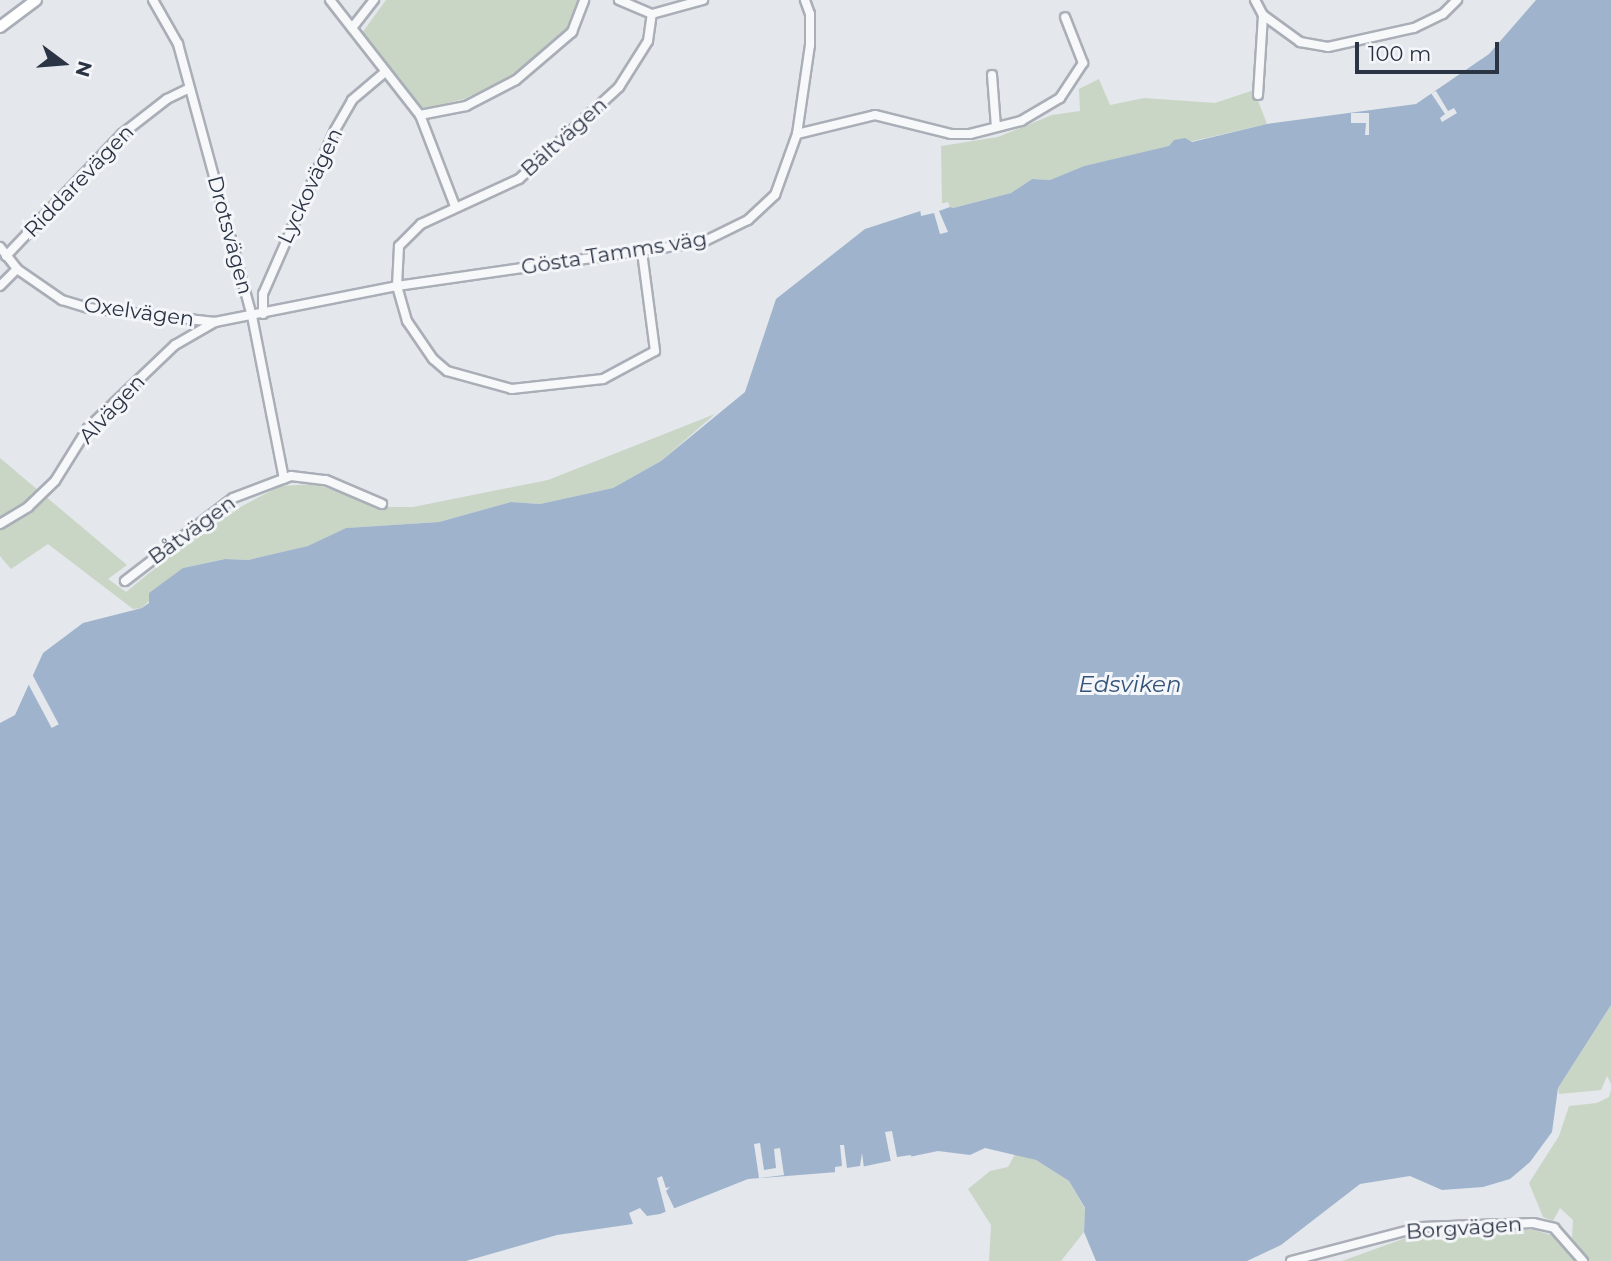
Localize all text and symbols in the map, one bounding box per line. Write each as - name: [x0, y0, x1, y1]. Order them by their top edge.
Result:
- north arrow: [28, 28, 98, 98]
- scale bar: [1359, 28, 1502, 72]
- text: 100 m: [1368, 41, 1431, 66]
- text: N: [70, 58, 97, 79]
- street label: Bältvägen: [516, 92, 612, 182]
- street label: Riddarevägen: [19, 119, 139, 243]
- street label: Lyckovägen: [272, 124, 348, 248]
- street label: Drotsvägen: [202, 173, 258, 297]
- street label: Gösta Tamms väg: [519, 226, 709, 280]
- street label: Oxelvägen: [82, 292, 196, 332]
- street label: Alvägen: [74, 369, 150, 449]
- street label: Båtvägen: [144, 490, 240, 570]
- water label: Edsviken: [1078, 670, 1182, 698]
- street label: Borgvägen: [1405, 1211, 1523, 1245]

